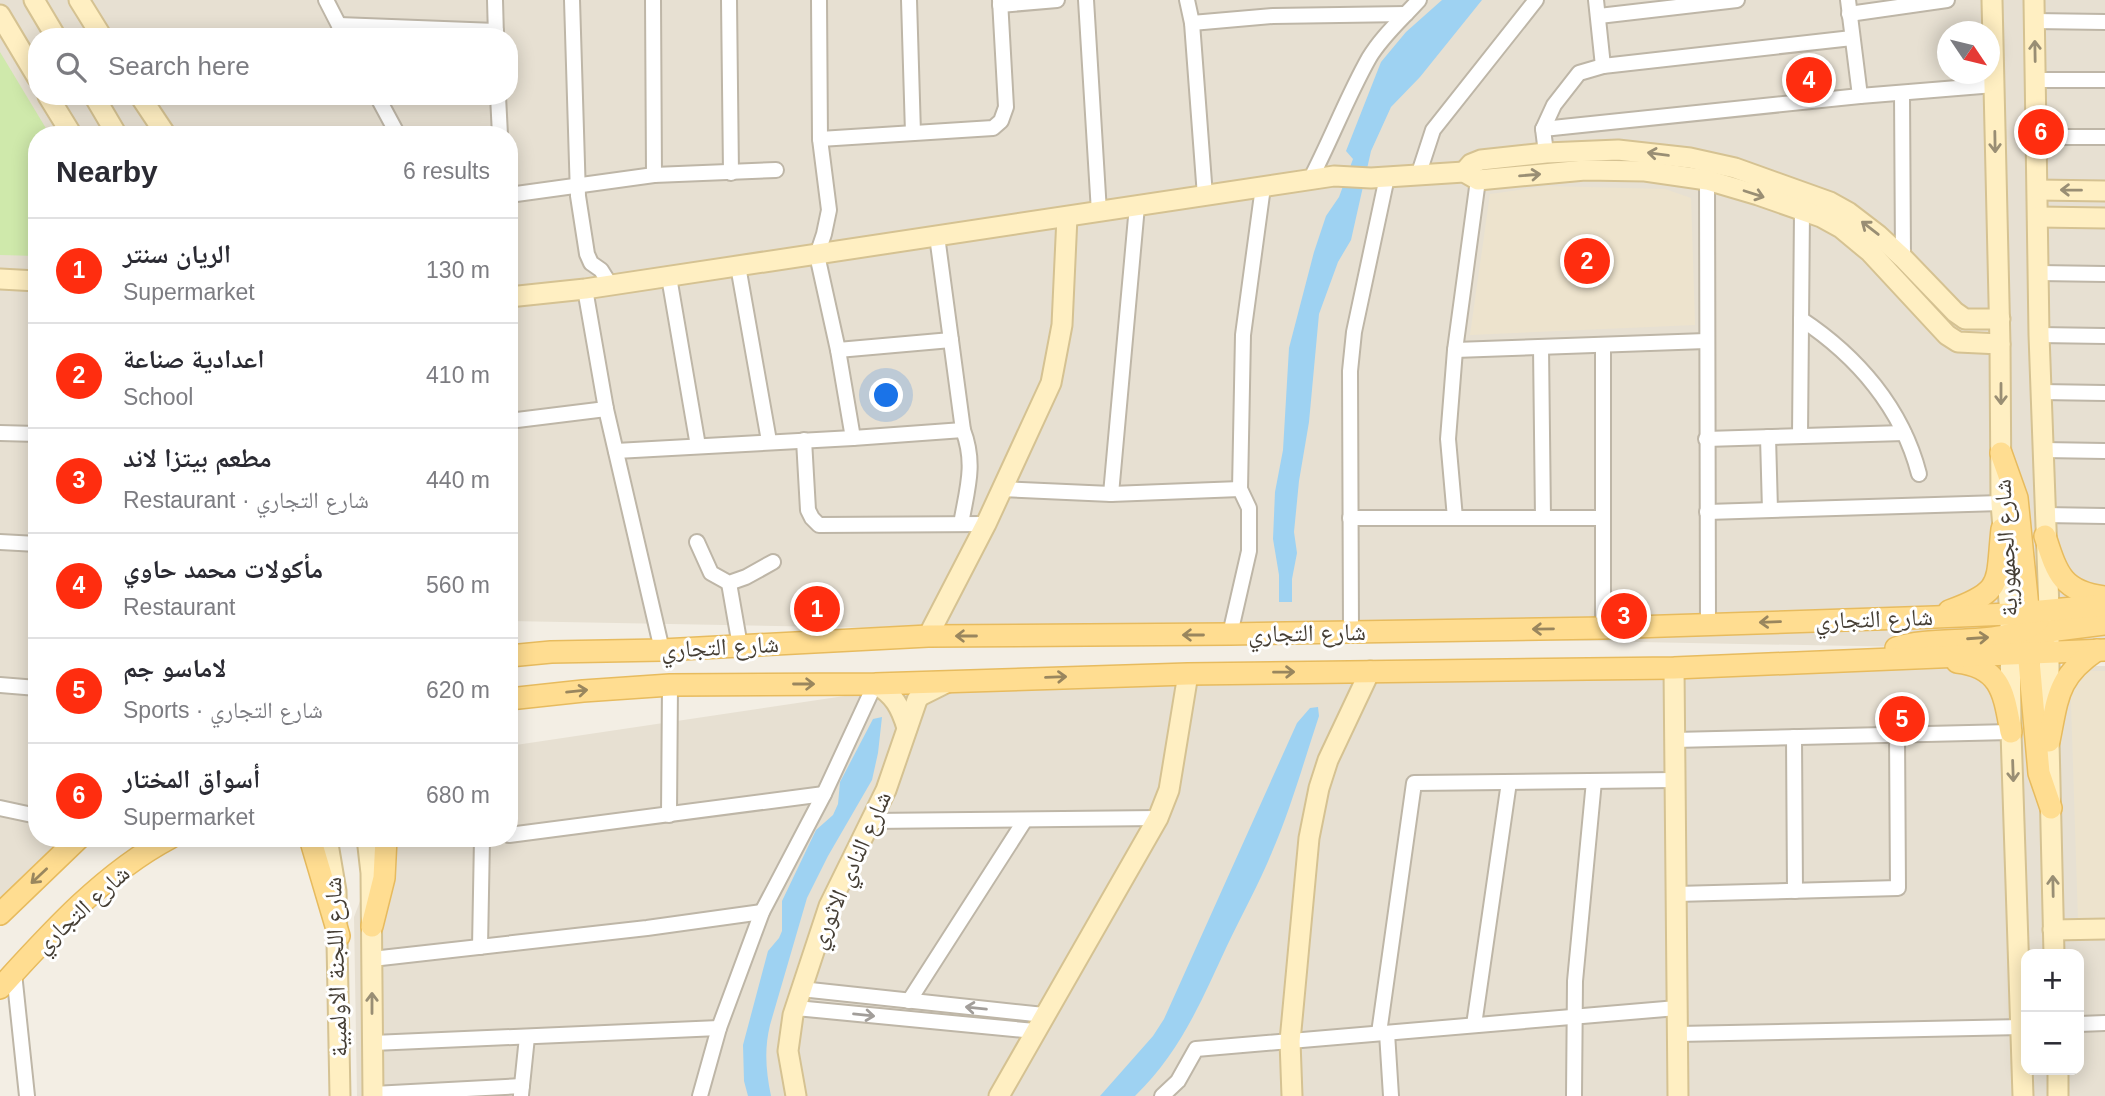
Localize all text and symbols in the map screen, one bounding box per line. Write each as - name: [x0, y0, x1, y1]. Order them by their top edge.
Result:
- north arrow: [1937, 21, 2000, 84]
- search box: [28, 28, 518, 105]
- one-way arrow: [2028, 40, 2042, 63]
- icon: search: [52, 48, 90, 86]
- text: Search here: [108, 51, 250, 81]
- pin: 4: [1786, 54, 1832, 106]
- pin: 6: [2018, 106, 2064, 158]
- one-way arrow: [1989, 130, 2002, 153]
- one-way arrow: [1647, 147, 1670, 160]
- text: Nearby: [56, 155, 158, 188]
- text: 6 results: [403, 158, 490, 184]
- one-way arrow: [1518, 168, 1540, 181]
- one-way arrow: [2060, 183, 2083, 197]
- one-way arrow: [1743, 188, 1765, 201]
- one-way arrow: [1861, 221, 1879, 236]
- pin: 2: [1564, 235, 1610, 287]
- text: الريان سنتر: [123, 239, 231, 269]
- text: 1: [73, 257, 85, 283]
- text: 130 m: [426, 257, 490, 283]
- text: Supermarket: [123, 279, 255, 305]
- text: اعدادية صناعة: [123, 344, 265, 374]
- text: 2: [73, 362, 85, 388]
- text: 410 m: [426, 362, 490, 388]
- your location: [869, 378, 903, 412]
- one-way arrow: [1994, 382, 2008, 405]
- text: School: [123, 384, 193, 410]
- text: مطعم بيتزا لاند: [123, 443, 272, 473]
- text: 3: [73, 467, 85, 493]
- text: 440 m: [426, 467, 490, 493]
- street label: شارع الجمهورية: [1988, 478, 2025, 617]
- text: Restaurant · شارع التجاري: [123, 487, 369, 513]
- text: مأكولات محمد حاوي: [123, 554, 323, 584]
- text: 4: [73, 572, 85, 598]
- text: 560 m: [426, 572, 490, 598]
- pin: 1: [794, 583, 840, 635]
- pin: 3: [1601, 590, 1647, 642]
- text: Restaurant: [123, 594, 236, 620]
- street label: شارع التجاري: [1815, 603, 1934, 640]
- one-way arrow: [1759, 615, 1782, 628]
- street label: شارع التجاري: [1248, 618, 1366, 653]
- one-way arrow: [1532, 622, 1555, 636]
- one-way arrow: [1182, 628, 1205, 642]
- one-way arrow: [954, 629, 977, 643]
- street label: شارع التجاري: [660, 630, 780, 669]
- one-way arrow: [1966, 631, 1989, 644]
- text: لاماسو جم: [123, 653, 226, 683]
- one-way arrow: [1272, 666, 1295, 679]
- one-way arrow: [1044, 671, 1067, 684]
- text: 5: [73, 677, 85, 703]
- text: 620 m: [426, 677, 490, 703]
- one-way arrow: [793, 677, 816, 691]
- one-way arrow: [565, 685, 588, 698]
- pin: 5: [1879, 693, 1925, 745]
- text: Sports · شارع التجاري: [123, 697, 323, 723]
- one-way arrow: [2006, 759, 2019, 782]
- text: أسواق المختار: [123, 764, 260, 794]
- text: 6: [73, 782, 85, 808]
- text: 680 m: [426, 782, 490, 808]
- street label: شارع النادي الاثوري: [803, 787, 902, 955]
- text: Supermarket: [123, 804, 255, 830]
- street label: شارع التجاري: [29, 859, 139, 963]
- one-way arrow: [31, 867, 48, 884]
- one-way arrow: [2046, 875, 2059, 898]
- street label: شارع اللجنة الاولمبية: [319, 876, 354, 1058]
- map controls: [2021, 949, 2084, 1075]
- button: +: [2021, 949, 2084, 1012]
- one-way arrow: [365, 992, 379, 1015]
- one-way arrow: [965, 1001, 988, 1014]
- one-way arrow: [852, 1008, 875, 1021]
- button: −: [2021, 1012, 2084, 1075]

